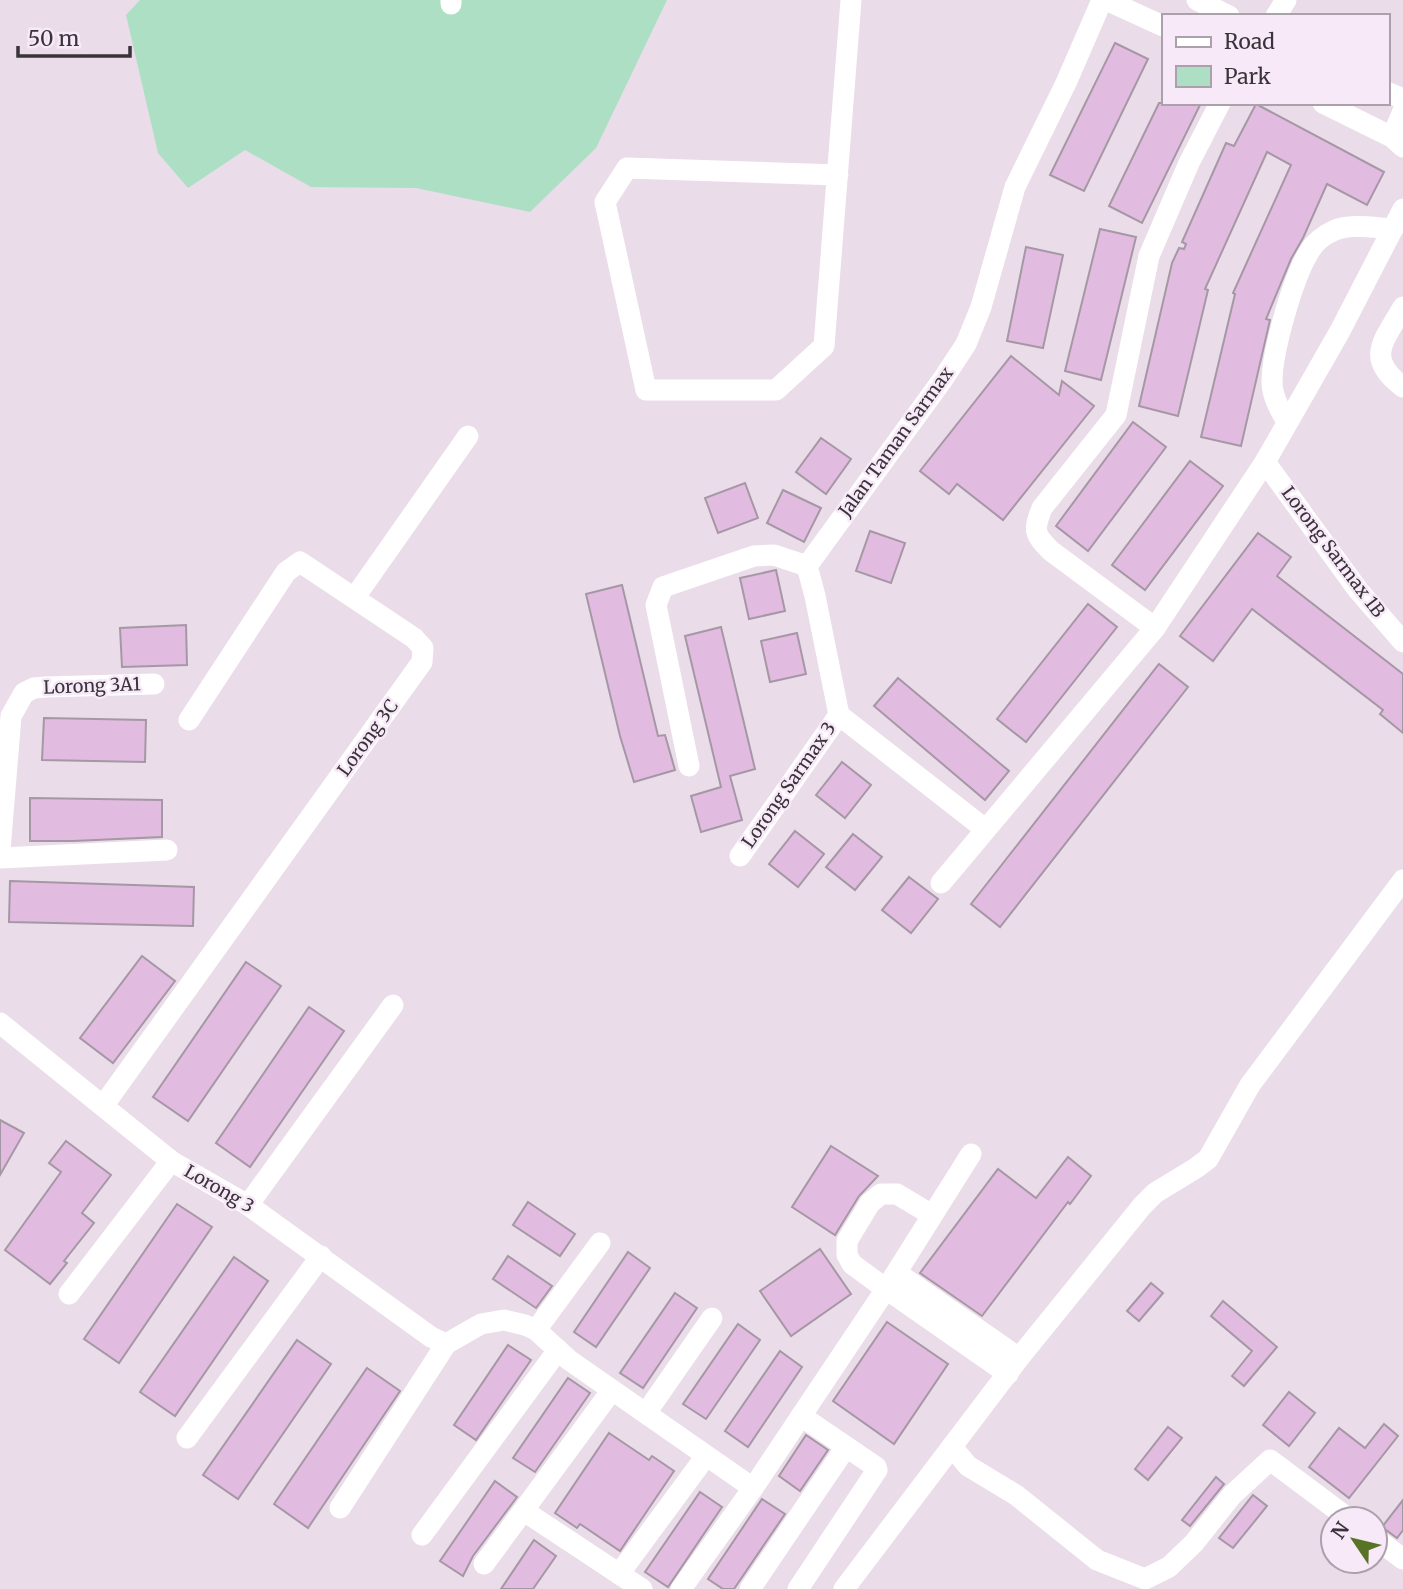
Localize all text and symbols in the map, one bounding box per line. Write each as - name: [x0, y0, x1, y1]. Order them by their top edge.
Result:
- scale bar: [18, 14, 130, 58]
- legend: [1162, 14, 1389, 105]
- text: 50 m: [28, 25, 79, 52]
- text: Road: [1224, 28, 1275, 55]
- text: Park: [1224, 63, 1271, 90]
- street label: Jalan Taman Sarmax: [833, 362, 958, 522]
- street label: Lorong Sarmax 1B: [1277, 482, 1390, 622]
- street label: Lorong 3A1: [43, 672, 141, 699]
- street label: Lorong 3C: [332, 695, 403, 780]
- street label: Lorong Sarmax 3: [737, 717, 841, 852]
- street label: Lorong 3: [180, 1159, 258, 1218]
- north arrow: [1319, 1505, 1389, 1575]
- text: N: [1326, 1517, 1354, 1543]

